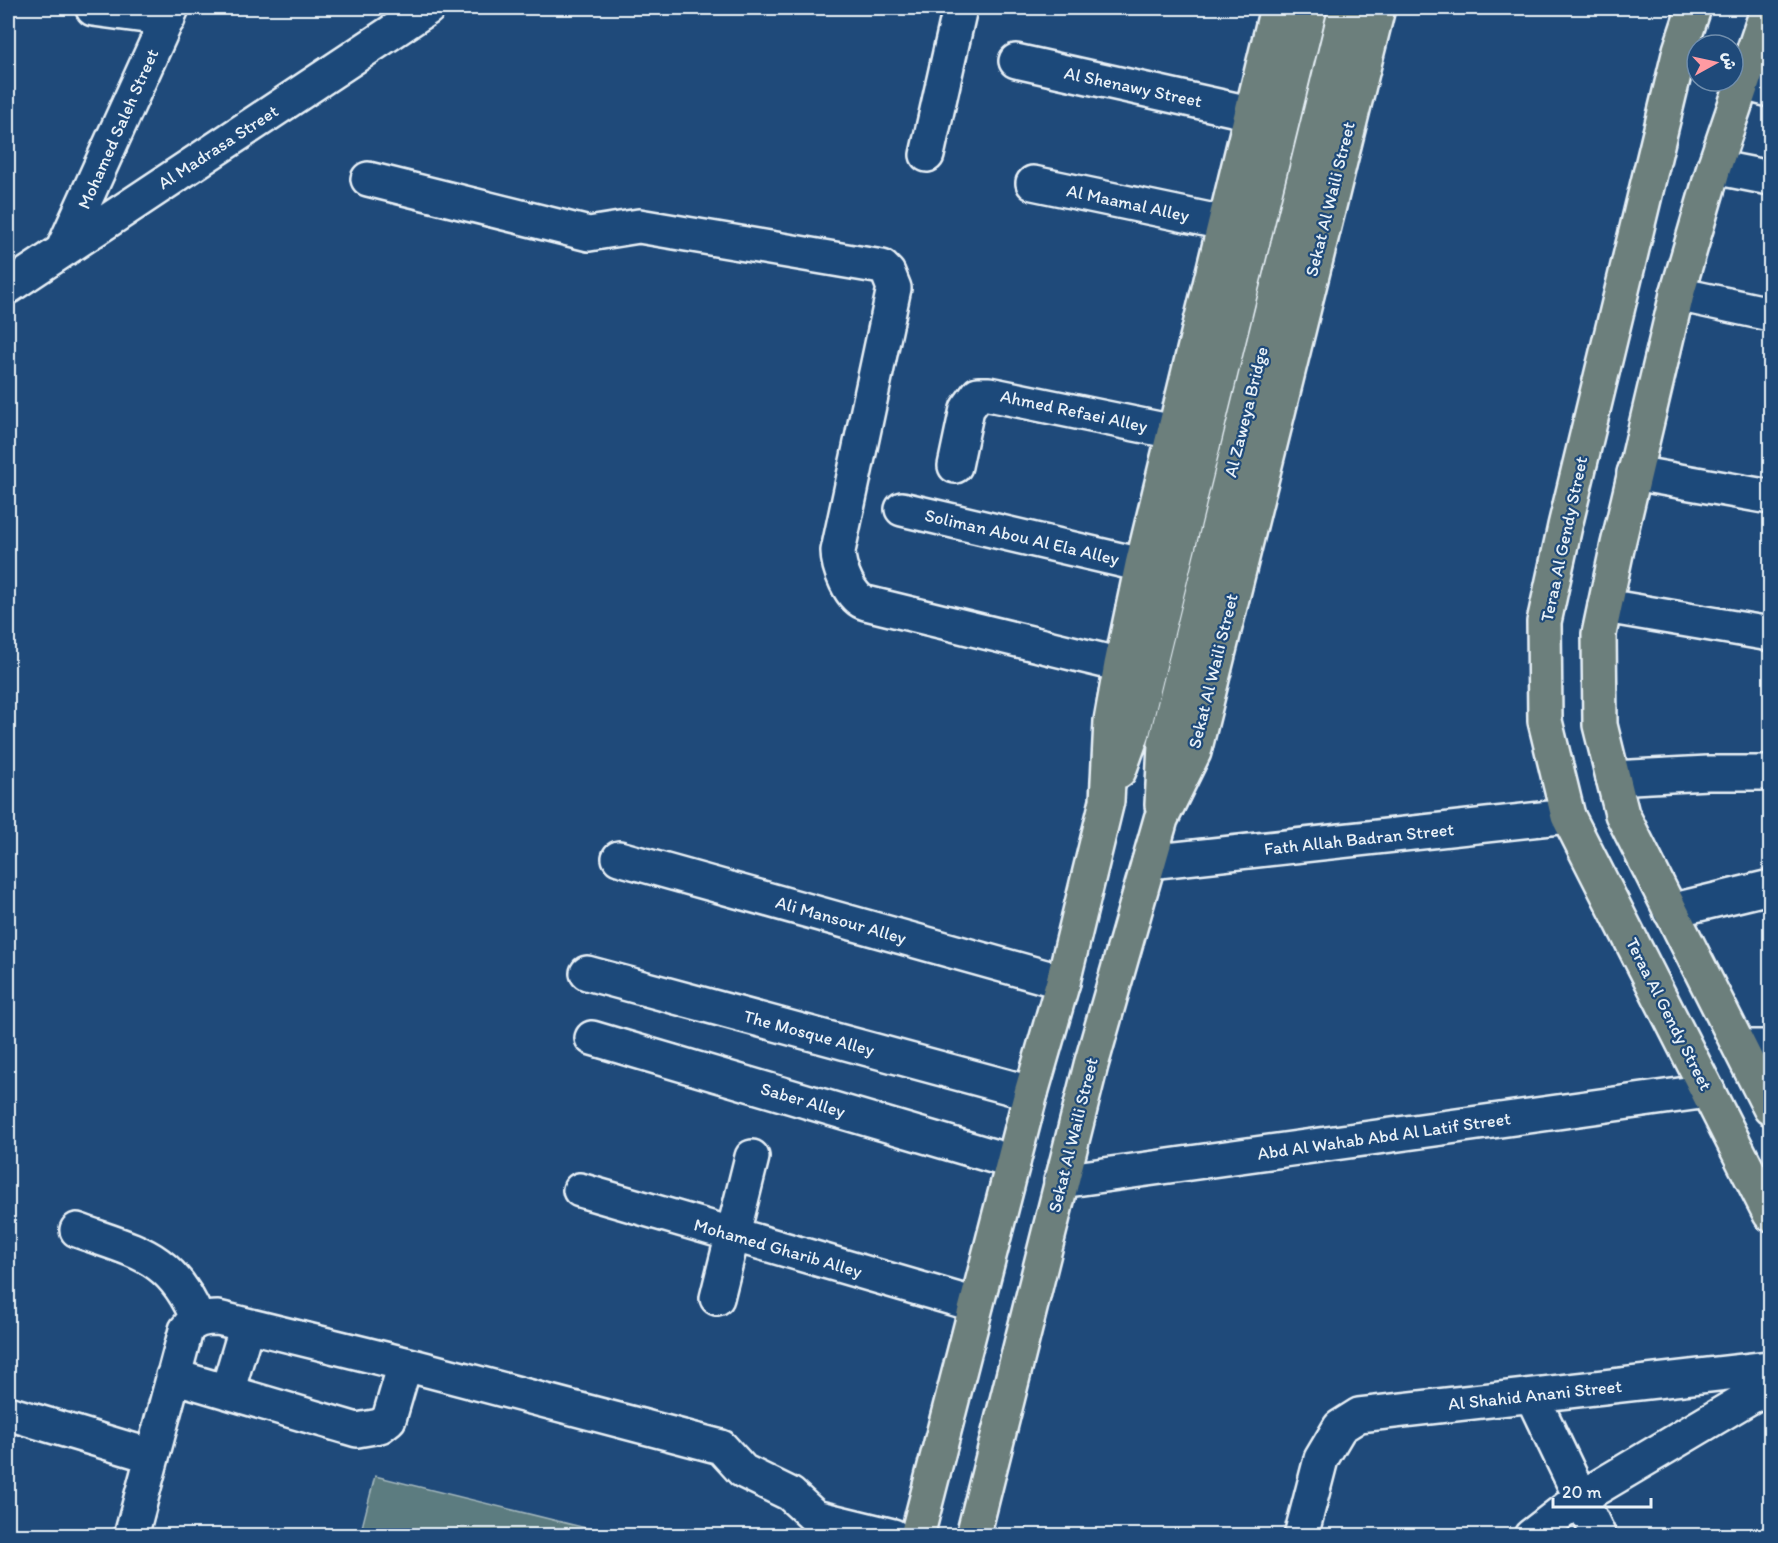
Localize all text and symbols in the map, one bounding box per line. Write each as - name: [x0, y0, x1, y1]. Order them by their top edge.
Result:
- north arrow: [1685, 33, 1745, 93]
- street label: Mohamed Saleh Street: [73, 45, 163, 213]
- text: ش: [1719, 51, 1740, 71]
- street label: Al Shenawy Street: [1062, 62, 1204, 112]
- street label: Al Madrasa Street: [154, 100, 283, 194]
- street label: Sekat Al Waili Street: [1300, 119, 1360, 279]
- street label: Al Maamal Alley: [1065, 179, 1192, 227]
- street label: Al Zaweya Bridge: [1219, 344, 1273, 480]
- street label: Ahmed Refaei Alley: [998, 385, 1150, 437]
- street label: Teraa Al Gendy Street: [1536, 454, 1592, 624]
- street label: Soliman Abou Al Ela Alley: [923, 504, 1122, 570]
- street label: Sekat Al Waili Street: [1183, 591, 1243, 751]
- street label: Fath Allah Badran Street: [1263, 818, 1455, 860]
- street label: Ali Mansour Alley: [773, 891, 909, 949]
- street label: Teraa Al Gendy Street: [1621, 934, 1717, 1094]
- street label: The Mosque Alley: [741, 1005, 877, 1061]
- street label: Sekat Al Waili Street: [1043, 1055, 1103, 1215]
- street label: Saber Alley: [758, 1077, 848, 1123]
- street label: Abd Al Wahab Abd Al Latif Street: [1256, 1107, 1512, 1165]
- street label: Mohamed Gharib Alley: [691, 1213, 865, 1283]
- street label: Al Shahid Anani Street: [1447, 1375, 1623, 1415]
- scale bar: [1553, 1471, 1650, 1509]
- text: 20 m: [1562, 1481, 1602, 1503]

